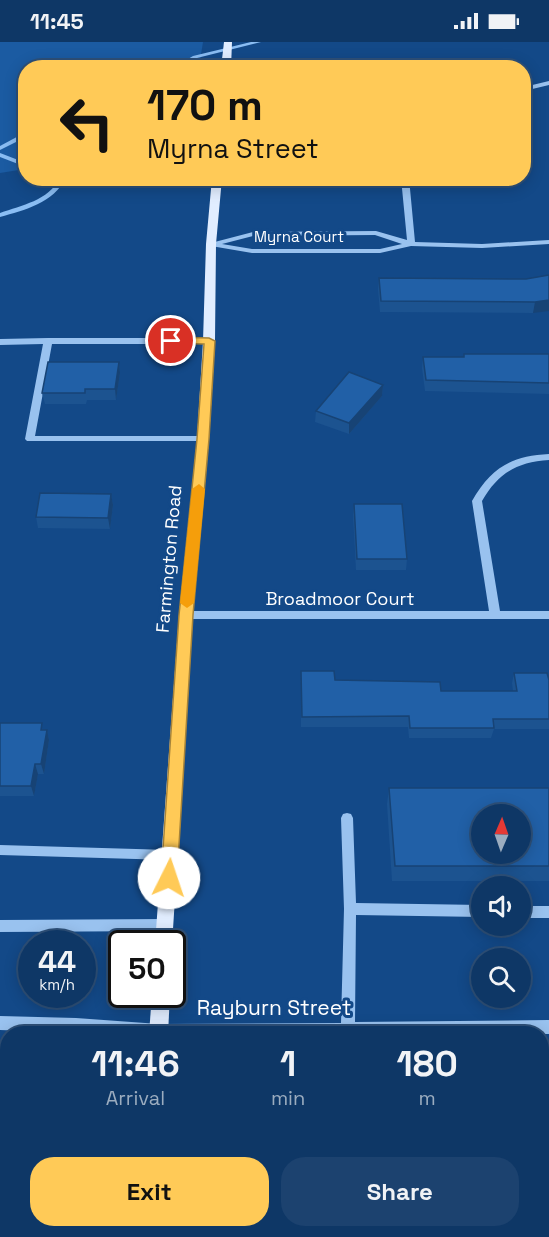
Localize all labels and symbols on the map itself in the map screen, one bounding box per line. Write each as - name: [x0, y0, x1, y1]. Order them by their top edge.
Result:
- street label: Myrna Court: [254, 227, 344, 246]
- pin: [145, 315, 196, 366]
- street label: Farmington Road: [151, 484, 186, 634]
- street label: Broadmoor Court: [265, 587, 415, 610]
- north arrow: [471, 804, 531, 864]
- position arrow: [137, 846, 201, 910]
- speed limit sign: 50: [108, 930, 186, 1008]
- street label: Rayburn Street: [197, 994, 351, 1021]

